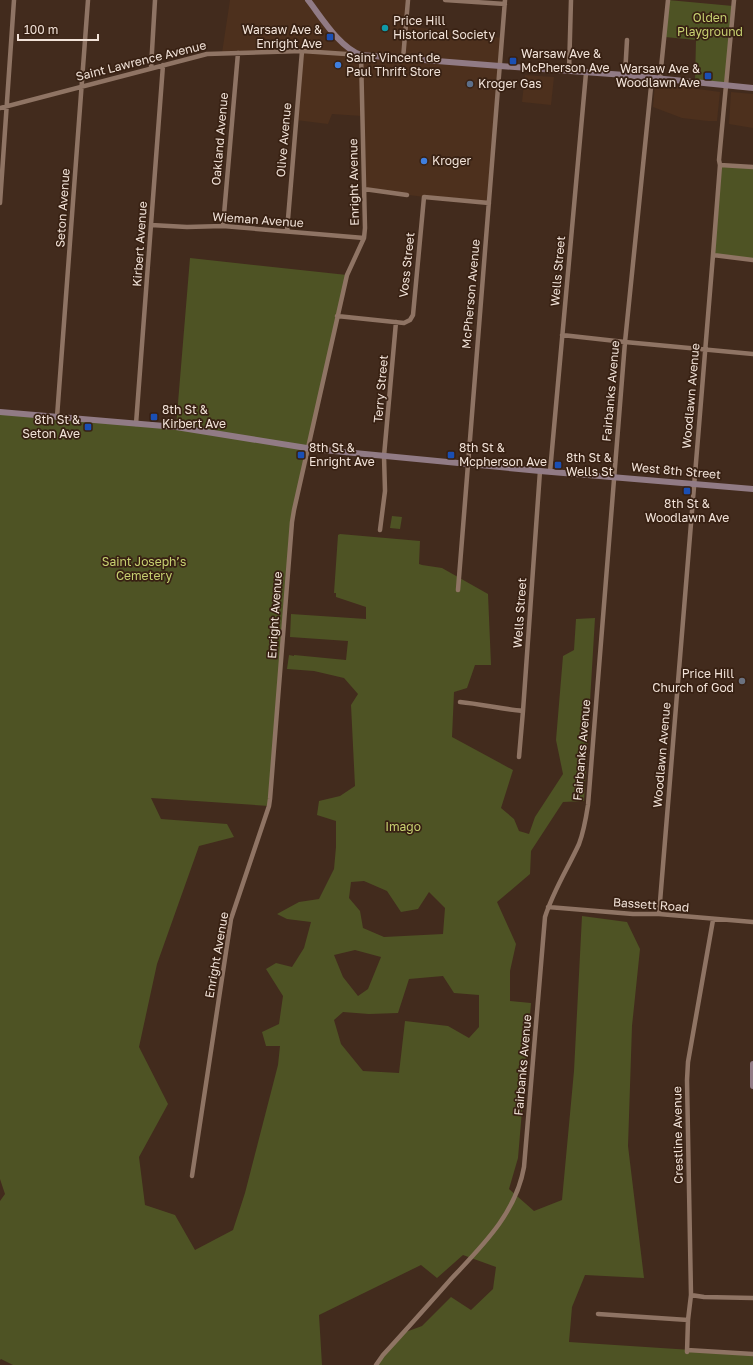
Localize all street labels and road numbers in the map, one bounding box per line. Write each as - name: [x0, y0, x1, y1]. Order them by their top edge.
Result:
- street label: Saint Lawrence Avenue: [74, 37, 208, 84]
- street label: Oakland Avenue: [208, 92, 231, 186]
- street label: Olive Avenue: [273, 102, 294, 178]
- street label: Enright Avenue: [345, 138, 362, 226]
- street label: Seton Avenue: [52, 168, 73, 248]
- street label: Kirbert Avenue: [129, 201, 150, 287]
- street label: Wieman Avenue: [212, 209, 304, 230]
- street label: Voss Street: [396, 231, 417, 298]
- street label: Wells Street: [547, 235, 568, 307]
- street label: McPherson Avenue: [458, 238, 483, 349]
- street label: Fairbanks Avenue: [599, 340, 622, 442]
- street label: Woodlawn Avenue: [678, 343, 703, 449]
- street label: Terry Street: [370, 354, 391, 424]
- street label: West 8th Street: [630, 459, 722, 482]
- street label: Enright Avenue: [264, 571, 285, 659]
- street label: Wells Street: [510, 577, 529, 649]
- street label: Fairbanks Avenue: [570, 699, 593, 801]
- street label: Woodlawn Avenue: [649, 702, 674, 808]
- street label: Bassett Road: [612, 894, 690, 915]
- street label: Enright Avenue: [202, 911, 231, 999]
- street label: Fairbanks Avenue: [511, 1014, 534, 1116]
- street label: Crestline Avenue: [669, 1086, 686, 1184]

